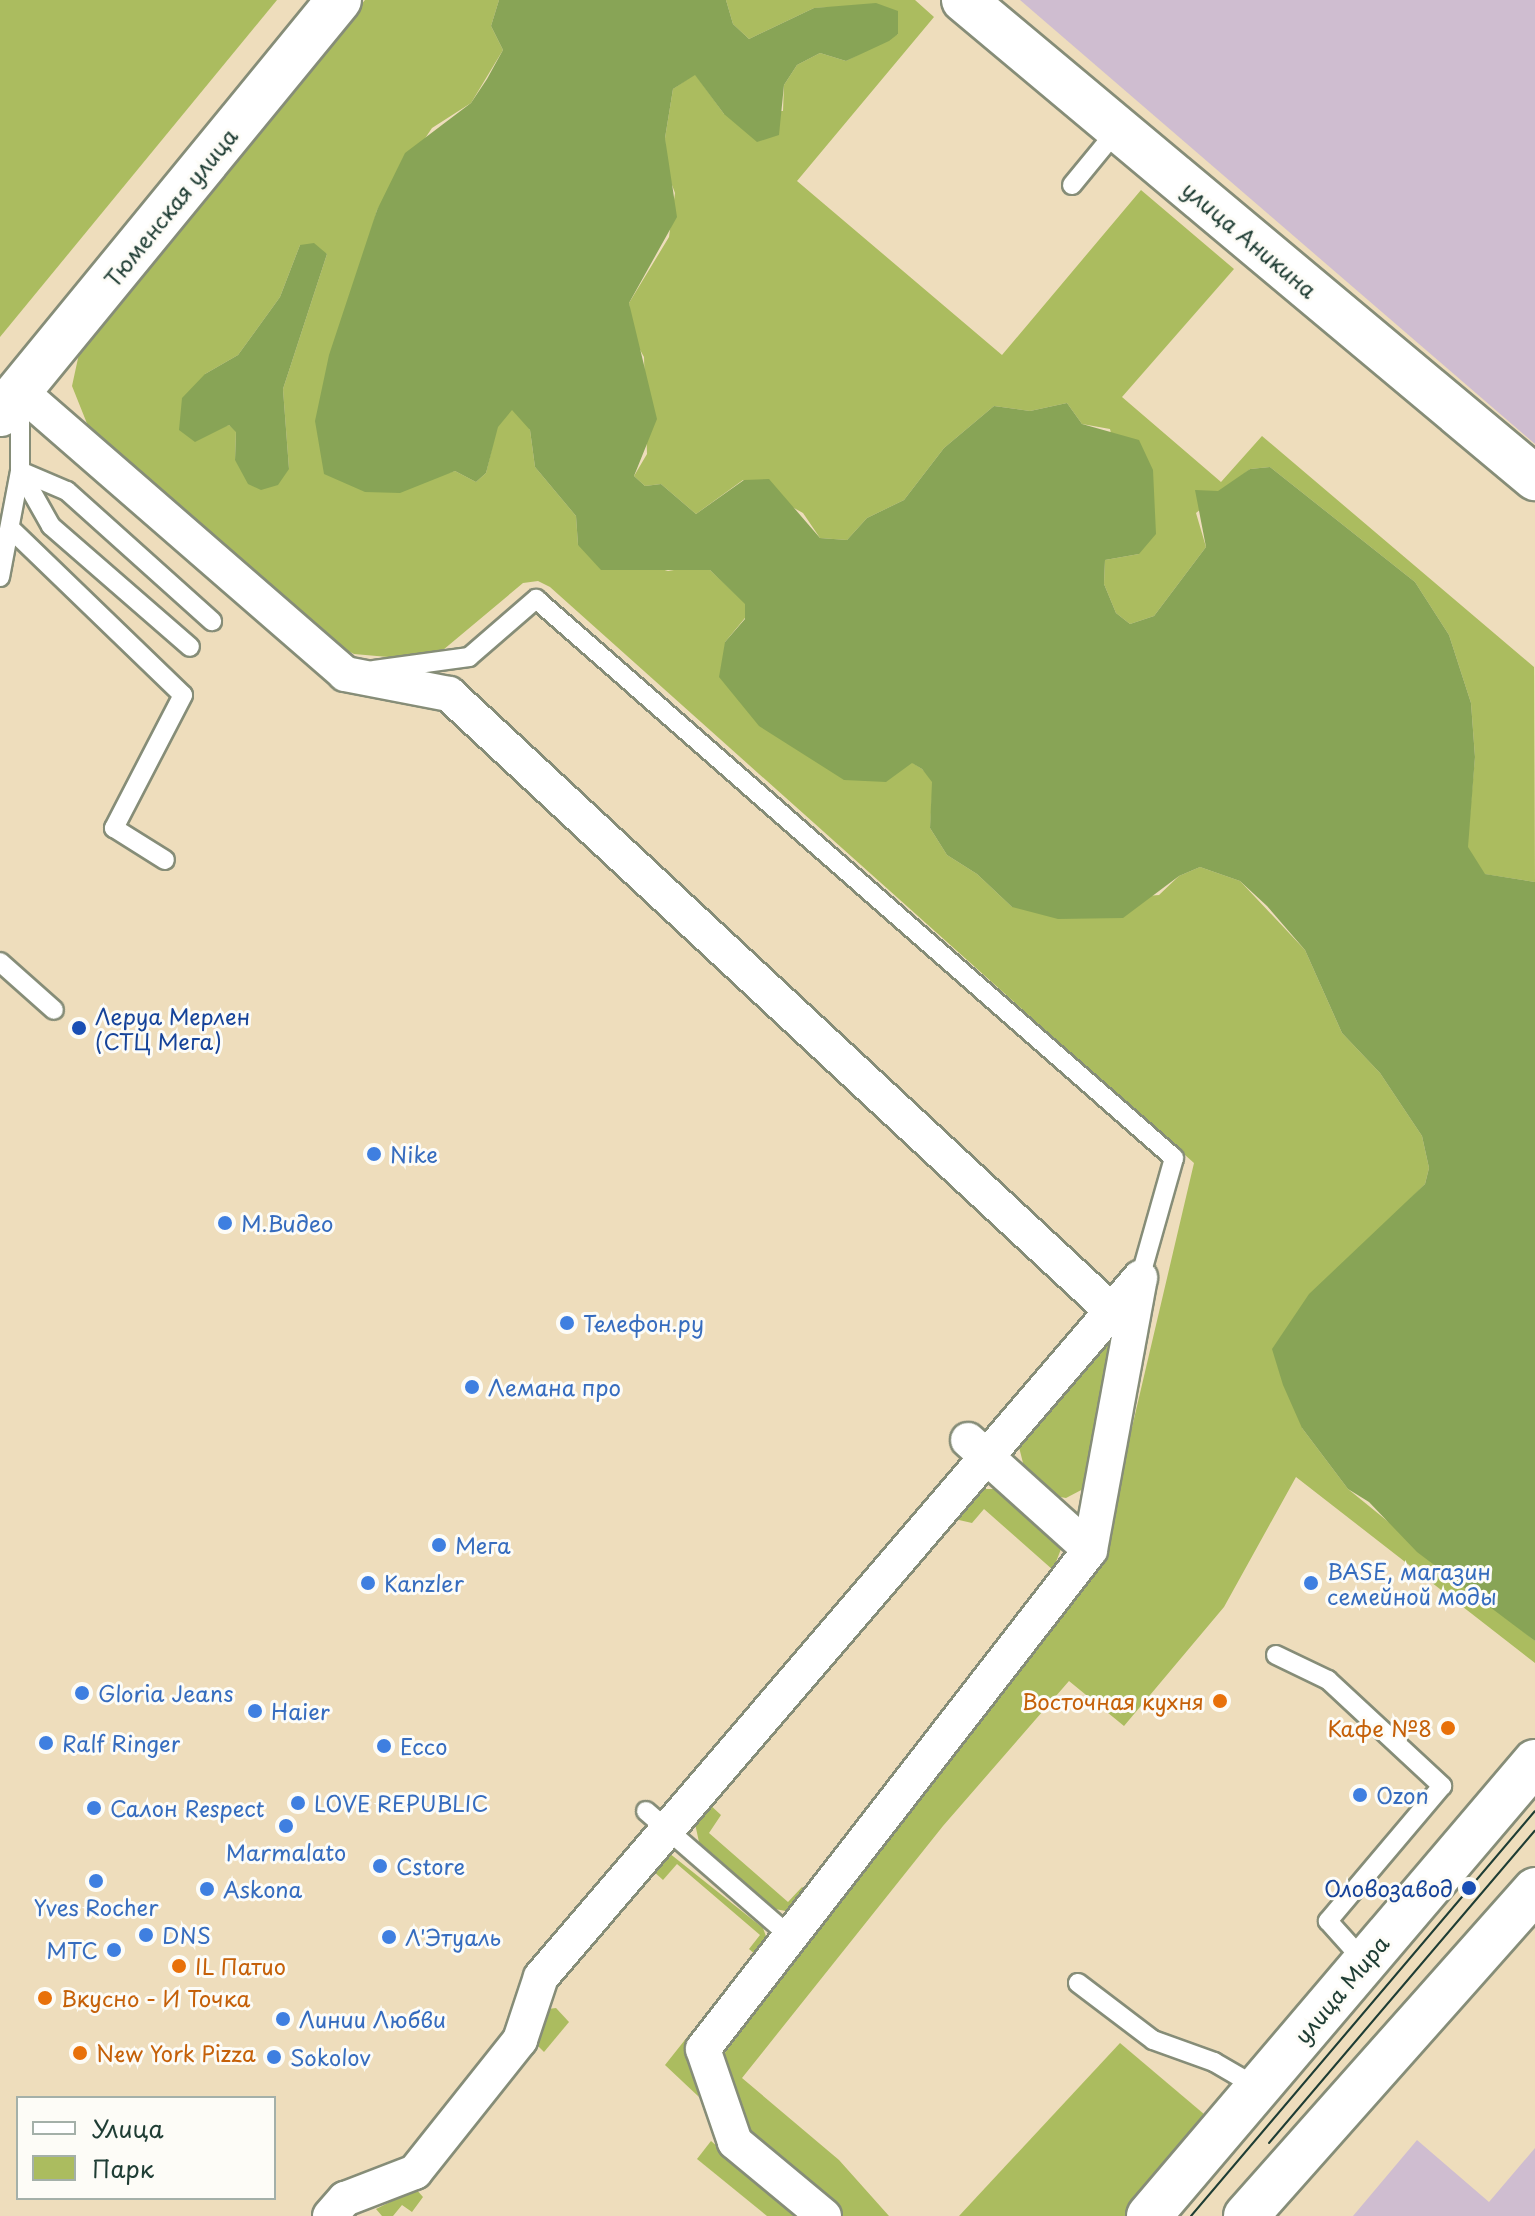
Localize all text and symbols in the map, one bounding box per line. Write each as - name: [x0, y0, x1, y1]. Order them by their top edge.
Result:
- street label: Тюменская улица: [98, 122, 242, 292]
- street label: улица Аникина: [1177, 175, 1323, 303]
- place label: Леруа Мерлен (СТЦ Мега): [95, 1002, 251, 1054]
- marker: Леруа Мерлен (СТЦ Мега): [70, 1019, 88, 1037]
- place label: Nike: [390, 1141, 438, 1167]
- marker: Nike: [365, 1145, 383, 1163]
- place label: М.Видео: [241, 1210, 334, 1236]
- marker: М.Видео: [216, 1214, 234, 1232]
- place label: Телефон.ру: [583, 1310, 704, 1336]
- marker: Телефон.ру: [558, 1314, 576, 1332]
- place label: Лемана про: [488, 1374, 622, 1400]
- marker: Лемана про: [463, 1378, 481, 1396]
- place label: Мега: [455, 1532, 511, 1558]
- marker: Мега: [430, 1536, 448, 1554]
- place label: BASE, магазин семейной моды: [1327, 1557, 1498, 1608]
- place label: Kanzler: [384, 1570, 464, 1596]
- marker: Kanzler: [359, 1574, 377, 1592]
- marker: BASE, магазин семейной моды: [1302, 1574, 1320, 1592]
- place label: Gloria Jeans: [98, 1680, 231, 1706]
- marker: Gloria Jeans: [73, 1684, 91, 1702]
- place label: Восточная кухня: [1021, 1688, 1204, 1714]
- marker: Восточная кухня: [1211, 1692, 1229, 1710]
- place label: Haier: [271, 1698, 330, 1724]
- marker: Haier: [246, 1702, 264, 1720]
- place label: Кафе №8: [1328, 1715, 1432, 1741]
- marker: Кафе №8: [1439, 1719, 1457, 1737]
- place label: Ralf Ringer: [62, 1730, 181, 1756]
- place label: Ecco: [400, 1733, 447, 1759]
- marker: Ralf Ringer: [37, 1734, 55, 1752]
- marker: Ecco: [375, 1737, 393, 1755]
- place label: Ozon: [1376, 1782, 1429, 1808]
- marker: Ozon: [1351, 1786, 1369, 1804]
- place label: LOVE REPUBLIC: [314, 1790, 490, 1816]
- marker: LOVE REPUBLIC: [289, 1794, 307, 1812]
- place label: Салон Respect: [110, 1795, 264, 1821]
- marker: Салон Respect: [85, 1799, 103, 1817]
- marker: Marmalato: [277, 1817, 295, 1835]
- place label: Marmalato: [226, 1839, 346, 1865]
- place label: Cstore: [396, 1853, 465, 1879]
- marker: Cstore: [371, 1857, 389, 1875]
- marker: Yves Rocher: [87, 1872, 105, 1890]
- place label: Оловозавод: [1324, 1875, 1453, 1901]
- place label: Askona: [223, 1876, 302, 1902]
- marker: Оловозавод: [1460, 1879, 1478, 1897]
- marker: Askona: [198, 1880, 216, 1898]
- place label: Yves Rocher: [34, 1894, 158, 1920]
- place label: DNS: [162, 1922, 211, 1948]
- place label: Л'Этуаль: [405, 1924, 501, 1950]
- marker: DNS: [137, 1926, 155, 1944]
- marker: Л'Этуаль: [380, 1928, 398, 1946]
- street label: улица Мира: [1288, 1929, 1394, 2049]
- place label: МТС: [46, 1937, 98, 1963]
- marker: МТС: [105, 1941, 123, 1959]
- place label: IL Патио: [195, 1953, 287, 1979]
- marker: IL Патио: [170, 1957, 188, 1975]
- place label: Вкусно - И Точка: [61, 1985, 252, 2011]
- marker: Вкусно - И Точка: [36, 1989, 54, 2007]
- place label: Линии Любви: [299, 2006, 446, 2032]
- marker: Линии Любви: [274, 2010, 292, 2028]
- place label: New York Pizza: [96, 2040, 256, 2066]
- marker: New York Pizza: [71, 2044, 89, 2062]
- place label: Sokolov: [290, 2044, 371, 2070]
- marker: Sokolov: [265, 2048, 283, 2066]
- legend: [16, 2096, 276, 2200]
- text: Улица: [92, 2110, 164, 2146]
- text: Парк: [92, 2150, 154, 2186]

